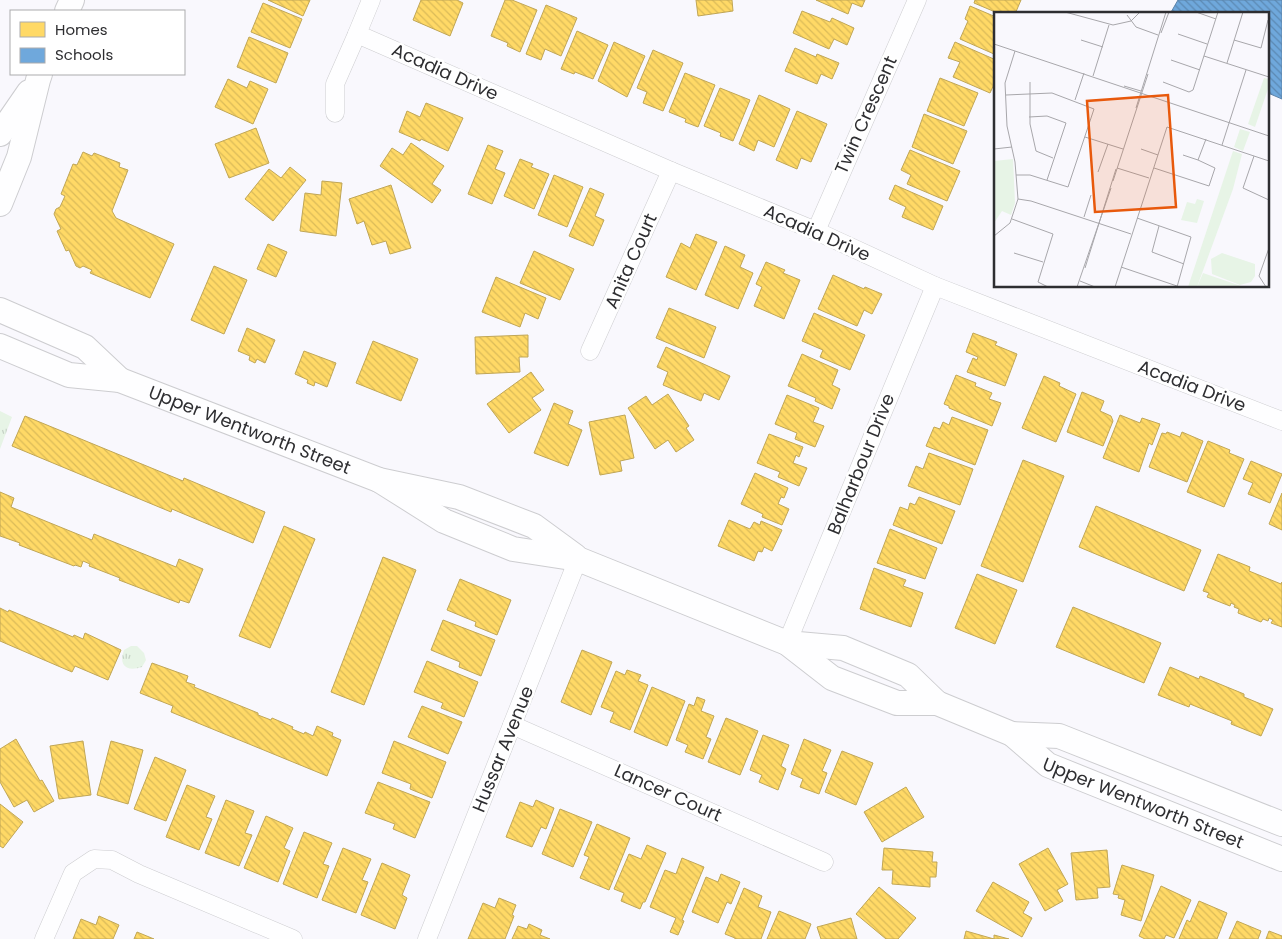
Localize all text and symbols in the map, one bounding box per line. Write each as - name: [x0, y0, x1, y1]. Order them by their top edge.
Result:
- legend: [10, 10, 185, 75]
- inset map: [994, 12, 1270, 288]
- text: Homes: [55, 19, 108, 40]
- street label: Acadia Drive: [388, 37, 502, 106]
- text: Schools: [55, 44, 113, 65]
- street label: Twin Crescent: [828, 52, 903, 178]
- street label: Acadia Drive: [760, 198, 874, 267]
- street label: Anita Court: [598, 209, 663, 312]
- street label: Acadia Drive: [1135, 353, 1250, 418]
- street label: Upper Wentworth Street: [145, 379, 354, 480]
- street label: Balharbour Drive: [821, 390, 900, 538]
- street label: Hussar Avenue: [466, 682, 539, 816]
- street label: Upper Wentworth Street: [1039, 751, 1248, 854]
- street label: Lancer Court: [610, 758, 726, 827]

